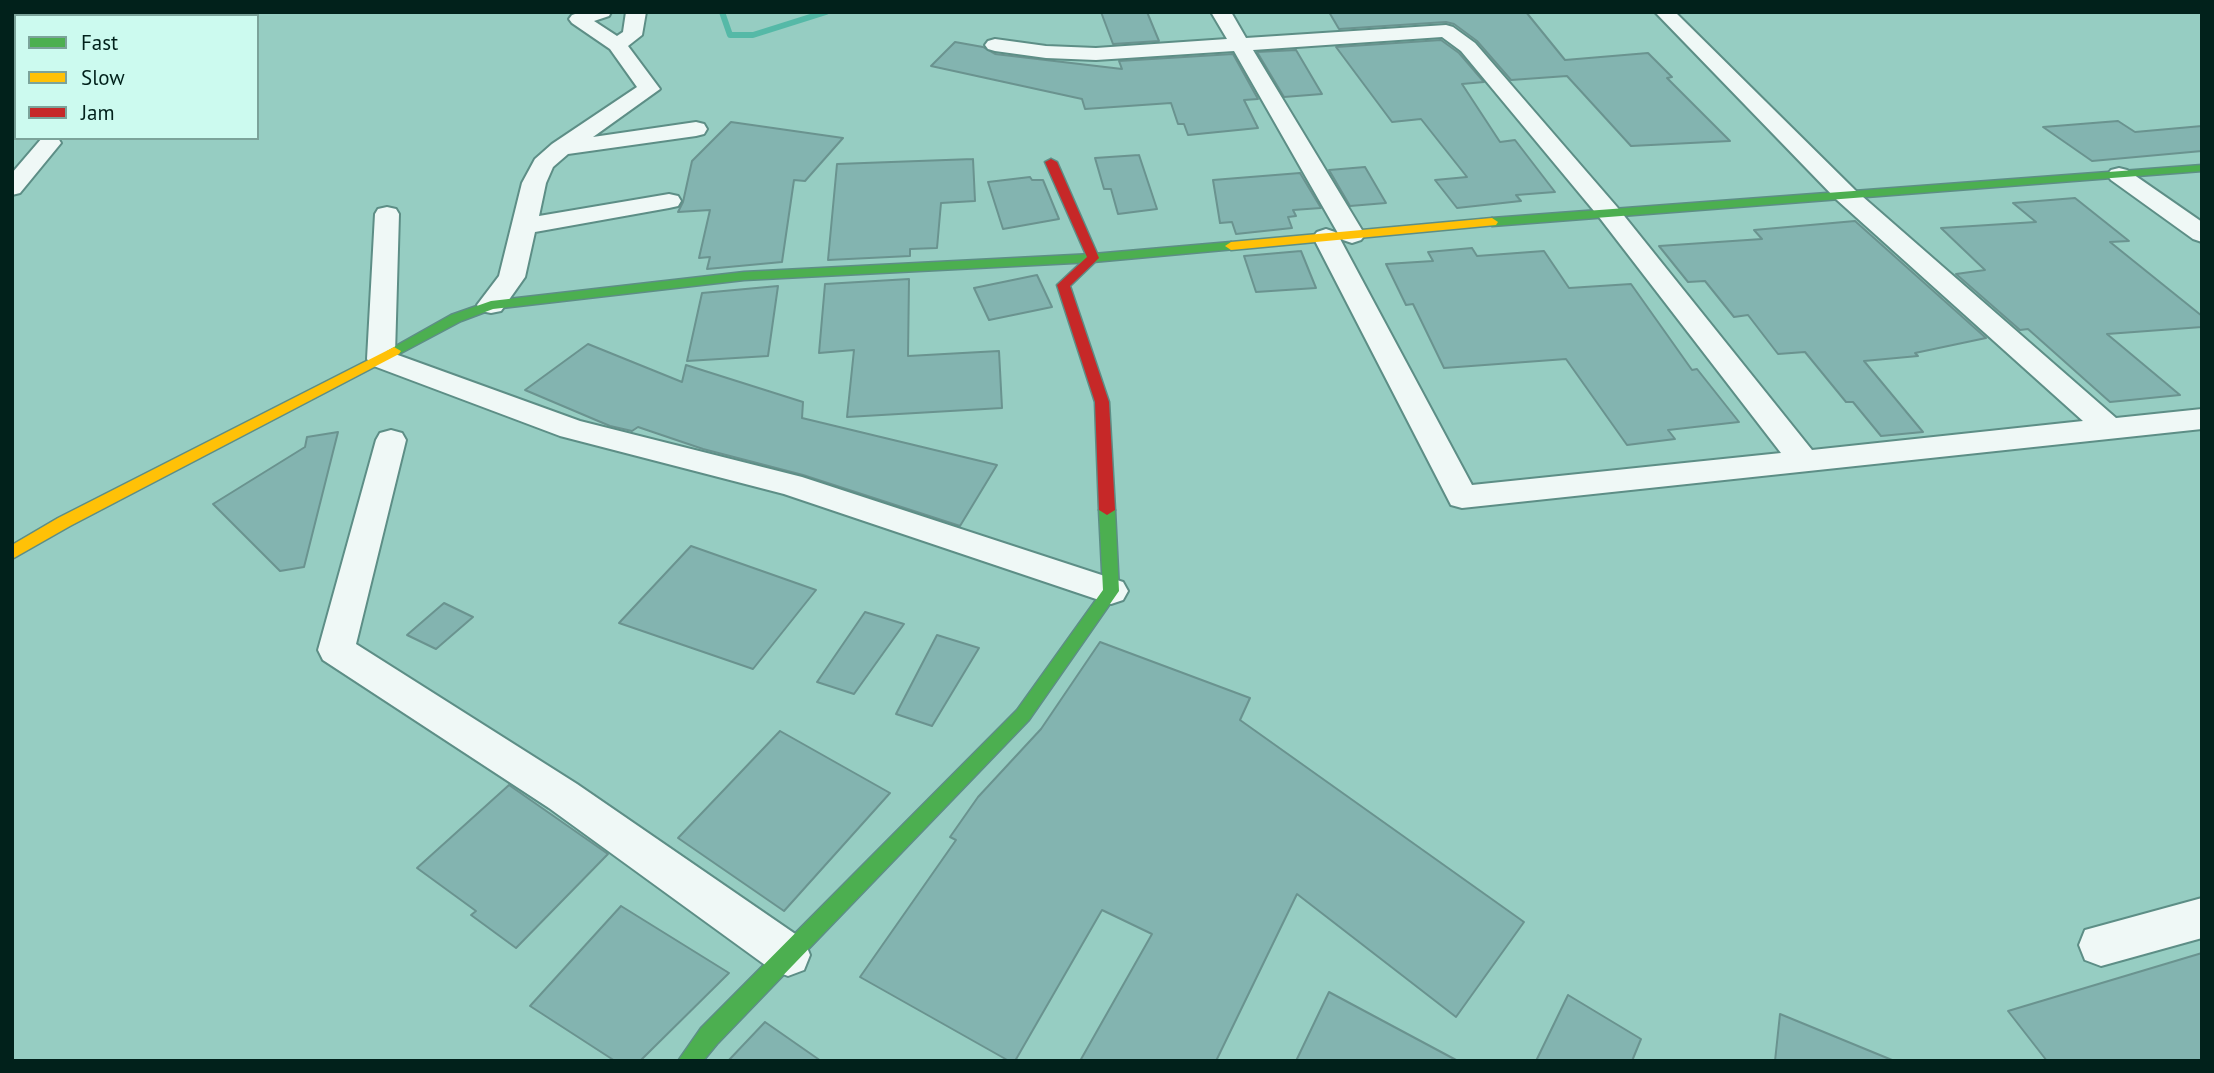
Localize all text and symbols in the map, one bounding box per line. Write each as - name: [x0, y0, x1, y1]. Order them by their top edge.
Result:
- legend: [14, 14, 259, 140]
- text: Fast: [81, 29, 118, 56]
- text: Slow: [81, 64, 125, 91]
- text: Jam: [81, 99, 115, 126]

